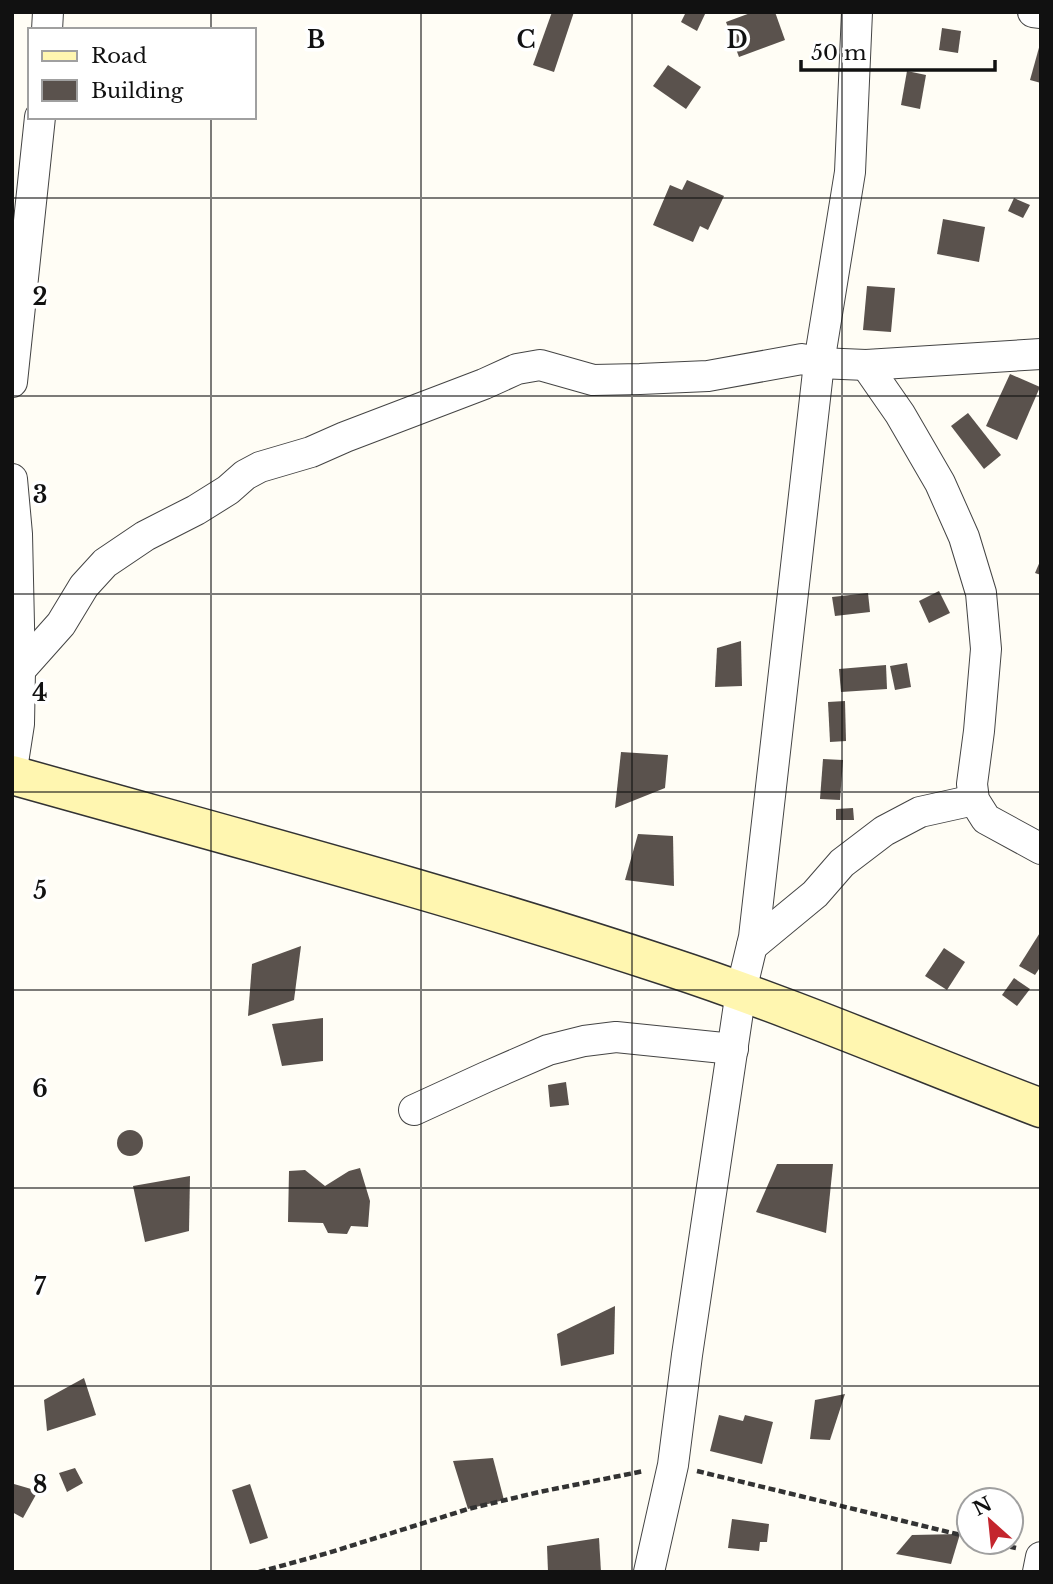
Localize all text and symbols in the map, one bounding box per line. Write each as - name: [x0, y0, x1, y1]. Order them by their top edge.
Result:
- text: B: [307, 26, 325, 54]
- text: C: [517, 26, 535, 54]
- text: D: [726, 26, 748, 54]
- legend: [28, 28, 256, 119]
- scale bar: [801, 28, 995, 72]
- text: 50 m: [811, 40, 867, 66]
- text: Road: [91, 43, 147, 69]
- text: Building: [91, 78, 184, 104]
- text: 2: [33, 283, 47, 311]
- text: 3: [33, 481, 47, 509]
- text: 4: [32, 679, 48, 707]
- text: 5: [33, 877, 47, 905]
- text: 6: [32, 1075, 48, 1103]
- text: 7: [34, 1273, 47, 1301]
- text: 8: [33, 1471, 47, 1499]
- north arrow: [955, 1486, 1025, 1556]
- text: N: [969, 1492, 996, 1521]

